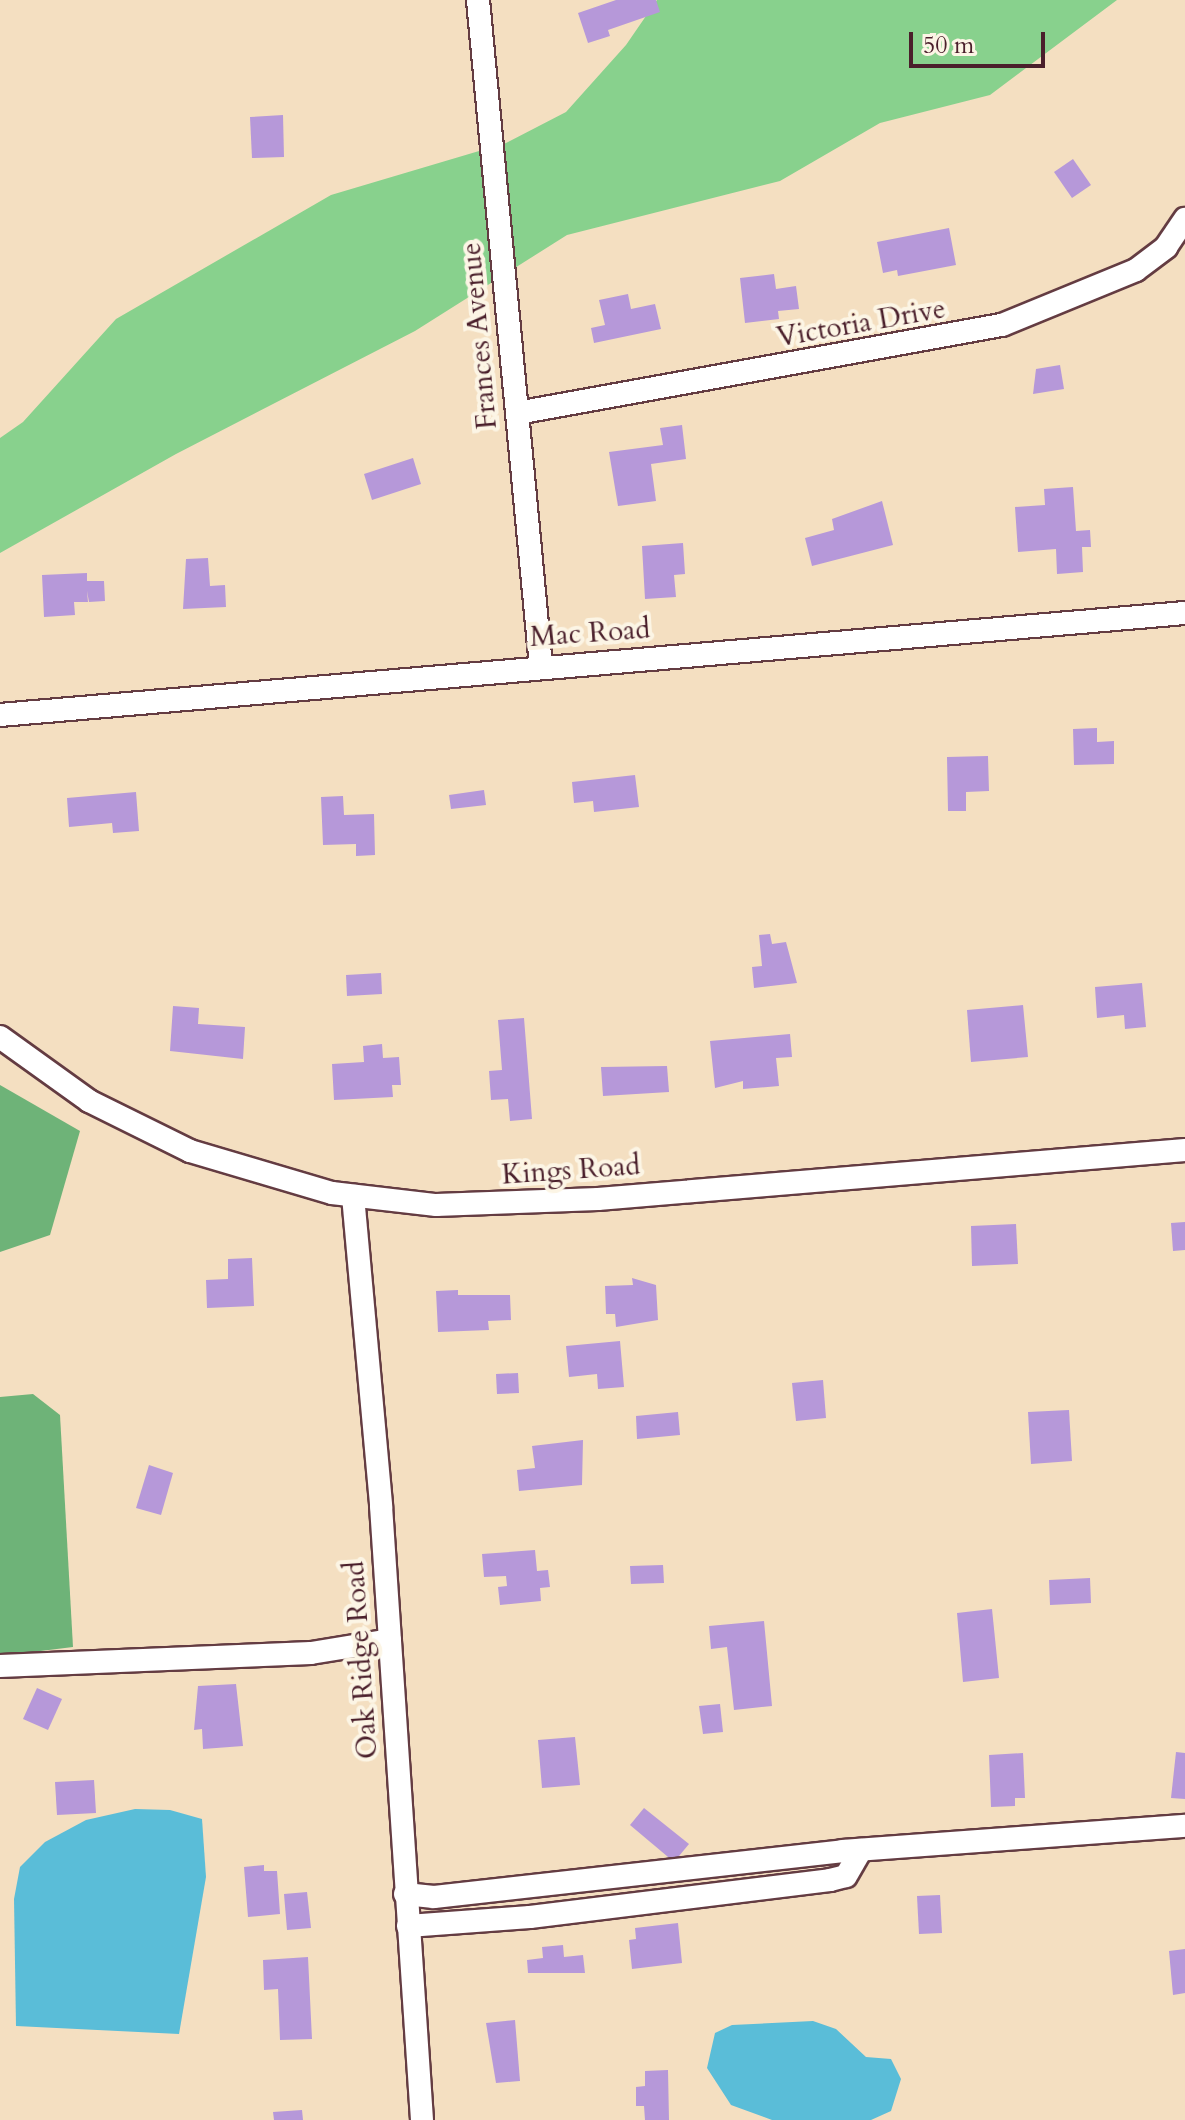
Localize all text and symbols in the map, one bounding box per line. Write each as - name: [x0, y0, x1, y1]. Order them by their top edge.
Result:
- scale bar: [913, 16, 1049, 66]
- text: 50 m: [923, 29, 974, 62]
- street label: Frances Avenue: [454, 241, 504, 431]
- street label: Victoria Drive: [774, 292, 948, 354]
- street label: Mac Road: [529, 612, 651, 654]
- street label: Kings Road: [501, 1148, 641, 1192]
- street label: Oak Ridge Road: [337, 1560, 385, 1760]

